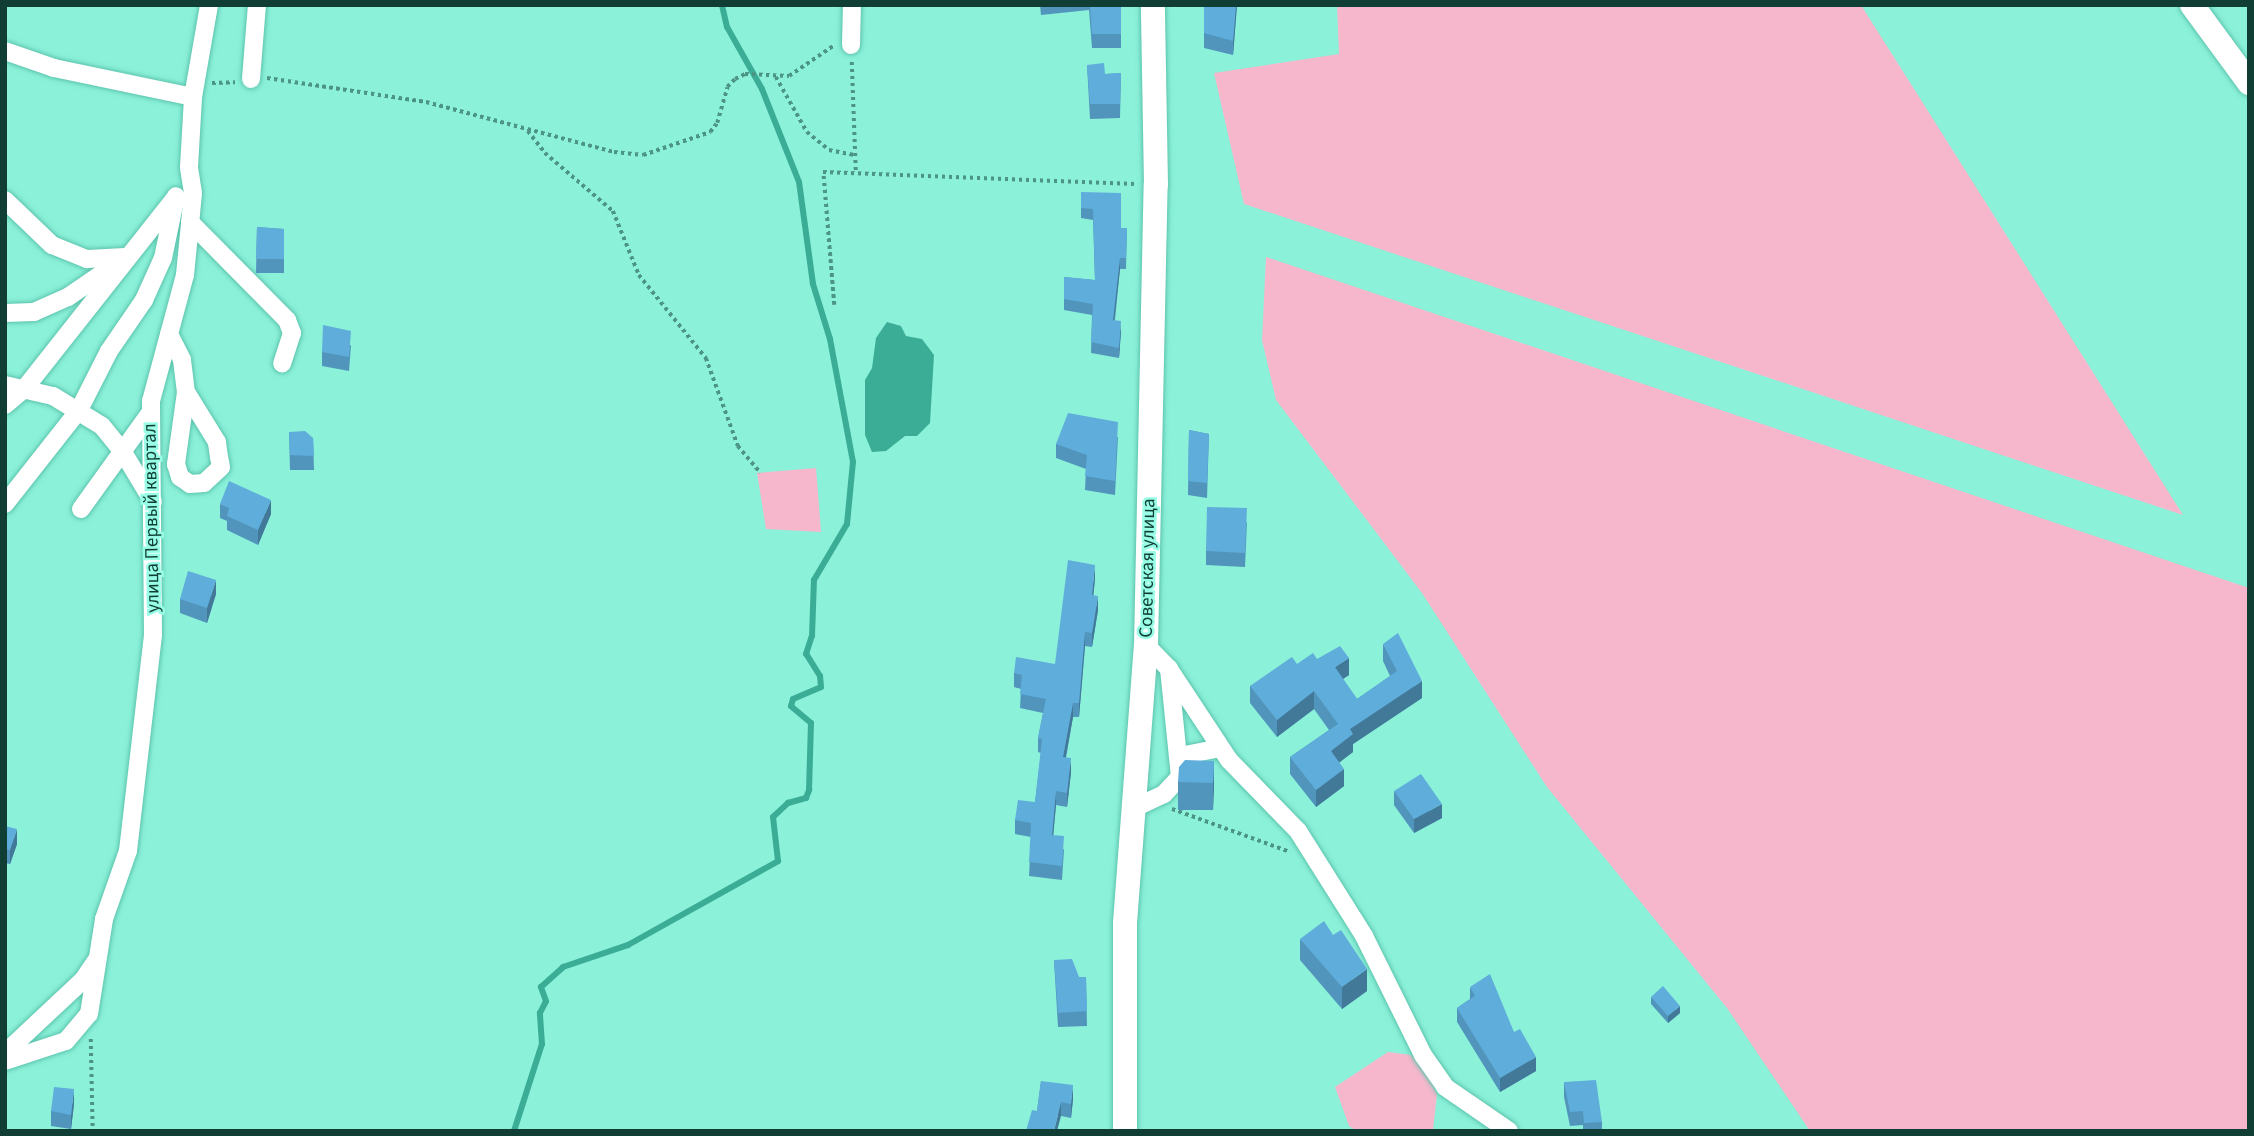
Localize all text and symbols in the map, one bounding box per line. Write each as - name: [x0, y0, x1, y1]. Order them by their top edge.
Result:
- street label: улица Первый квартал: [139, 423, 165, 613]
- street label: Советская улица: [1135, 498, 1161, 638]

